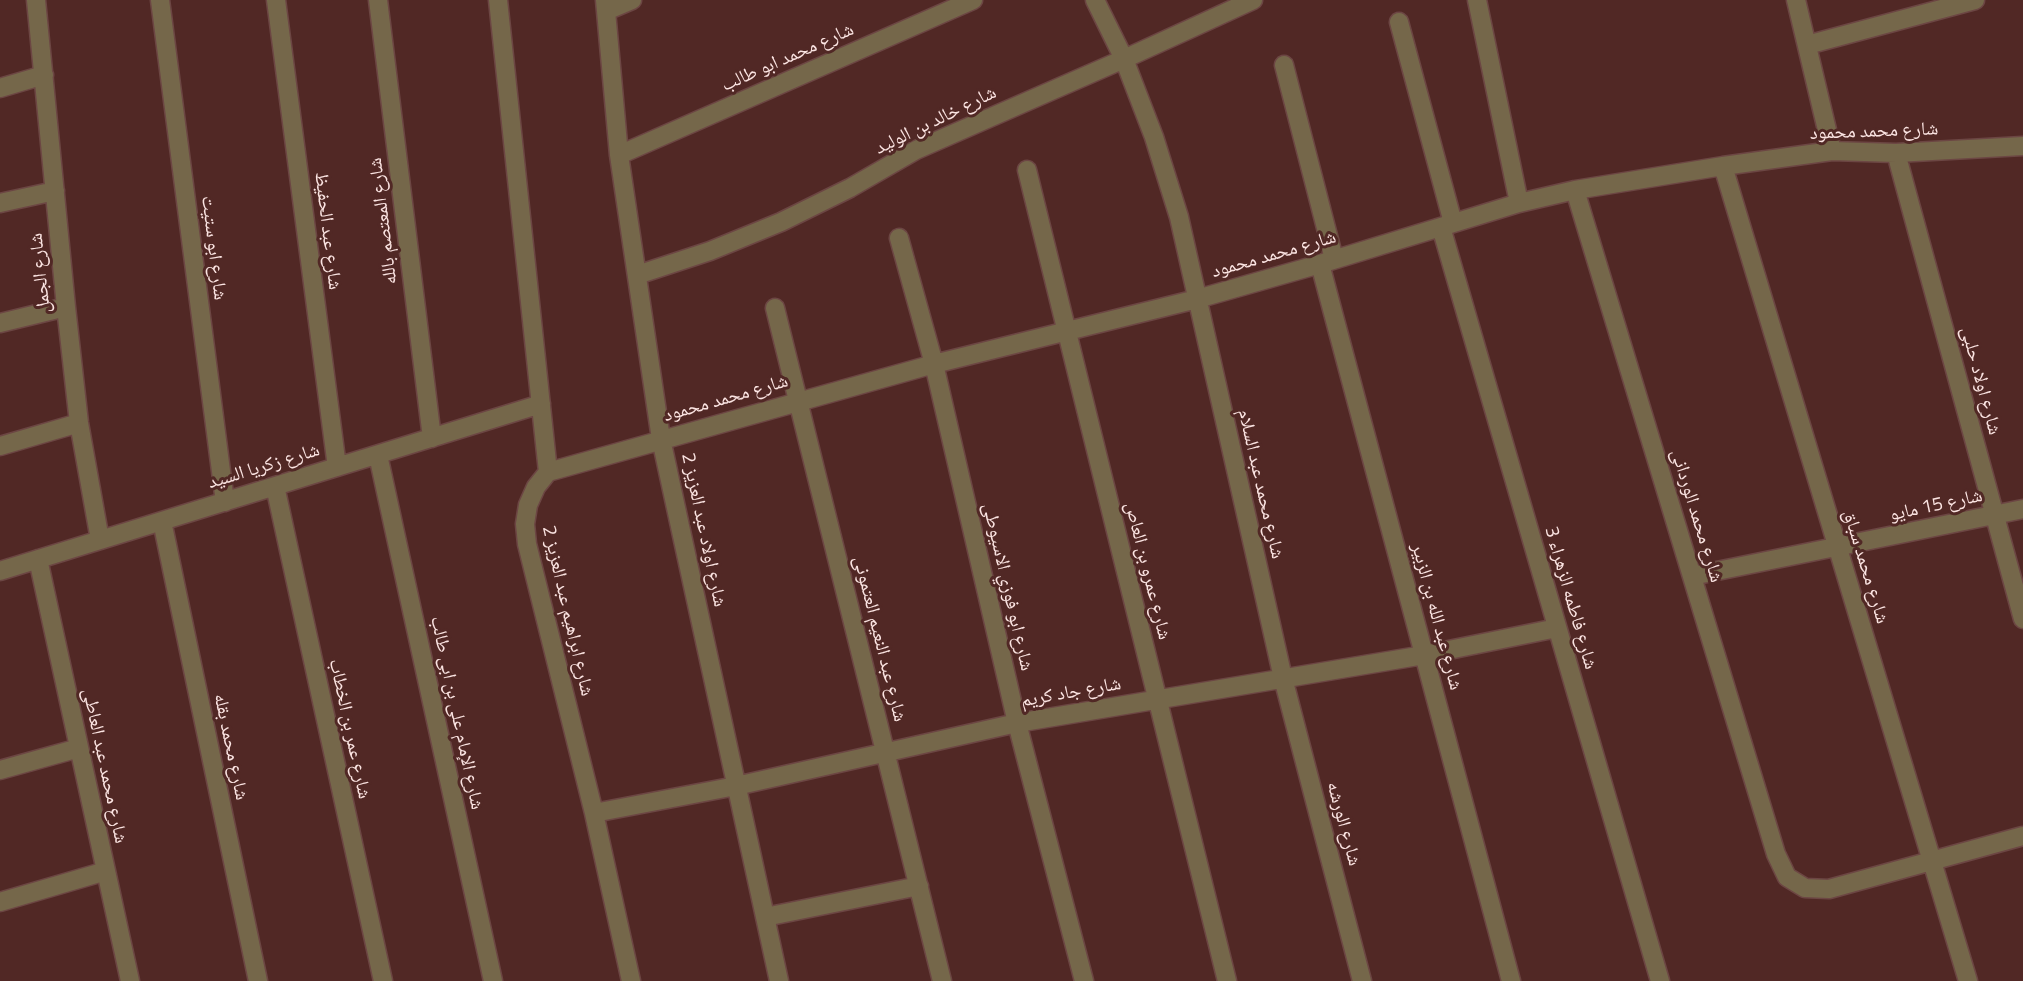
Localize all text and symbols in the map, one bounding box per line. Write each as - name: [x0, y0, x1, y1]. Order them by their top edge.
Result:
- street label: شارع محمد ابو طالب: [718, 19, 858, 97]
- street label: شارع خالد بن الوليد: [872, 82, 1000, 160]
- street label: شارع محمد محمود: [1809, 118, 1939, 146]
- street label: شارع المعتصم بالله: [365, 156, 403, 286]
- street label: شارع عبد الحفيظ: [308, 171, 346, 291]
- street label: شارع ابو ستيت: [195, 195, 231, 301]
- street label: شارع محمد محمود: [1209, 226, 1339, 284]
- street label: شارع الجمل: [25, 232, 57, 314]
- street label: شارع اولاد حلبى: [1955, 324, 2005, 438]
- street label: شارع محمد محمود: [661, 370, 791, 428]
- street label: شارع محمد عبد السلام: [1232, 407, 1288, 561]
- street label: شارع زكريا السيد: [205, 439, 323, 495]
- street label: شارع محمد الوردانى: [1665, 447, 1727, 585]
- street label: شارع اولاد عبد العزيز 2: [676, 451, 730, 609]
- street label: شارع 15 مايو: [1887, 485, 1985, 527]
- street label: شارع عمرو بن العاص: [1119, 500, 1175, 642]
- street label: شارع ابو فوزي الاسيوطى: [977, 501, 1037, 673]
- street label: شارع محمد سباق: [1837, 507, 1893, 627]
- street label: شارع ابراهيم عبد العزيز 2: [536, 523, 598, 699]
- street label: شارع فاطمه الزهراء 3: [1539, 524, 1601, 672]
- street label: شارع عبد الله بن الزبير: [1405, 541, 1467, 693]
- street label: شارع عبد النعيم العتمونى: [847, 554, 911, 724]
- street label: شارع الإمام على بن ابى طالب: [424, 614, 488, 812]
- street label: شارع عمر بن الخطاب: [323, 657, 375, 801]
- street label: شارع جاد كريم: [1019, 673, 1123, 713]
- street label: شارع محمد عبد العاطى: [76, 686, 132, 846]
- street label: شارع محمد بقله: [208, 692, 252, 802]
- street label: شارع الورشه: [1321, 779, 1365, 869]

